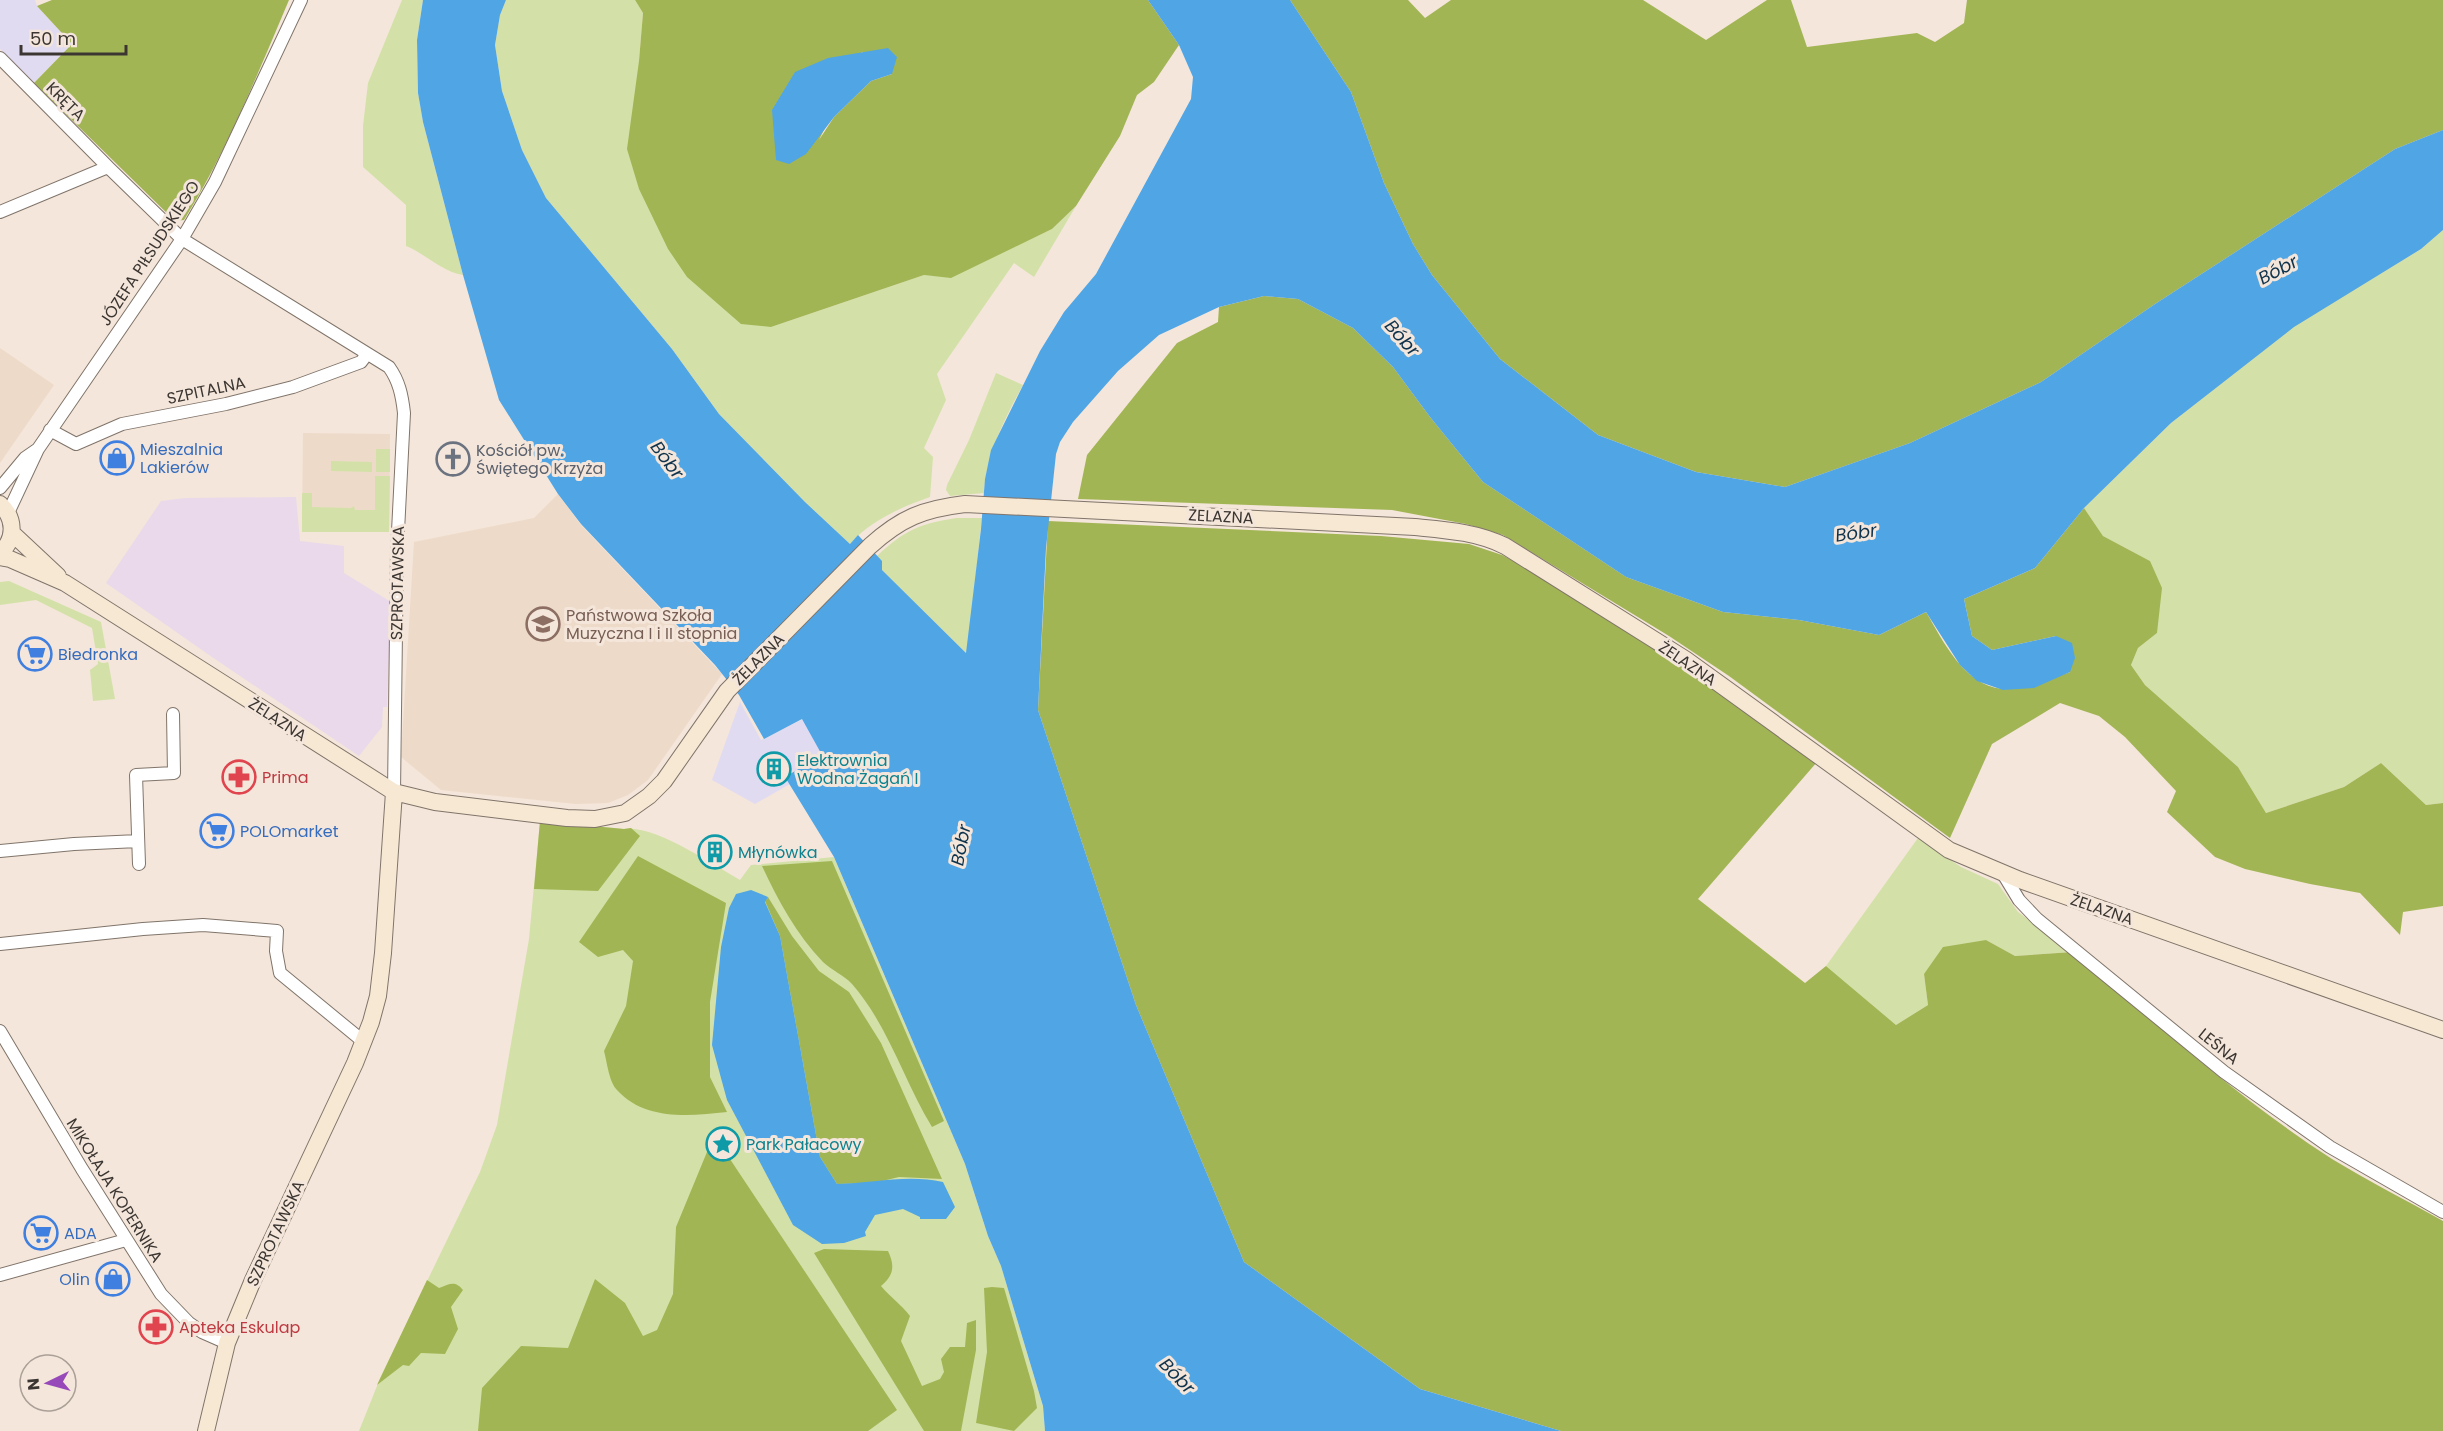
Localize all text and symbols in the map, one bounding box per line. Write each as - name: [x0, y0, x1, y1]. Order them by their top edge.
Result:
- scale bar: [21, 18, 126, 56]
- text: 50 m: [30, 26, 76, 51]
- street label: KRĘTA: [41, 77, 91, 126]
- street label: JÓZEFA PIŁSUDSKIEGO: [94, 176, 205, 330]
- water label: Bóbr: [2254, 248, 2303, 290]
- water label: Bóbr: [1379, 314, 1426, 362]
- street label: SZPITALNA: [165, 371, 248, 410]
- water label: Bóbr: [645, 436, 691, 485]
- place label: Mieszalnia Lakierów: [140, 438, 223, 479]
- place label: Kościół pw. Świętego Krzyża: [476, 439, 603, 480]
- shop icon: Mieszalnia Lakierów: [99, 440, 135, 476]
- church icon: Kościół pw. Świętego Krzyża: [435, 441, 471, 477]
- street label: ŻELAZNA: [1188, 503, 1254, 530]
- water label: Bóbr: [1834, 517, 1879, 548]
- street label: SZPROTAWSKA: [385, 525, 410, 640]
- place label: Państwowa Szkoła Muzyczna I i II stopnia: [566, 604, 737, 645]
- school or university icon: Państwowa Szkoła Muzyczna I i II stopnia: [525, 606, 561, 642]
- street label: ŻELAZNA: [727, 628, 790, 691]
- supermarket icon: Biedronka: [17, 636, 53, 672]
- street label: ŻELAZNA: [1654, 636, 1721, 691]
- place label: Biedronka: [58, 643, 138, 666]
- street label: ŻELAZNA: [244, 692, 312, 747]
- place label: Elektrownia Wodna Żagań I: [797, 749, 919, 790]
- building icon: Elektrownia Wodna Żagań I: [756, 751, 792, 787]
- pharmacy icon: Prima: [221, 759, 257, 795]
- place label: Prima: [262, 766, 308, 789]
- supermarket icon: POLOmarket: [199, 813, 235, 849]
- place label: POLOmarket: [240, 820, 339, 843]
- water label: Bóbr: [944, 821, 977, 868]
- building icon: Młynówka: [697, 834, 733, 870]
- place label: Młynówka: [738, 841, 817, 864]
- street label: ŻELAZNA: [2067, 888, 2137, 931]
- street label: LEŚNA: [2193, 1023, 2244, 1070]
- street label: MIKOŁAJA KOPERNIKA: [61, 1114, 168, 1267]
- place icon: Park Pałacowy: [705, 1126, 741, 1162]
- place label: Park Pałacowy: [746, 1133, 862, 1156]
- street label: SZPROTAWSKA: [241, 1176, 310, 1290]
- supermarket icon: ADA: [23, 1215, 59, 1251]
- place label: ADA: [64, 1222, 97, 1245]
- shop icon: Olin: [95, 1261, 131, 1297]
- place label: Olin: [59, 1268, 90, 1291]
- pharmacy icon: Apteka Eskulap: [138, 1309, 174, 1345]
- place label: Apteka Eskulap: [179, 1316, 300, 1339]
- water label: Bóbr: [1154, 1352, 1202, 1400]
- north arrow: [18, 1353, 78, 1413]
- text: N: [22, 1377, 46, 1391]

